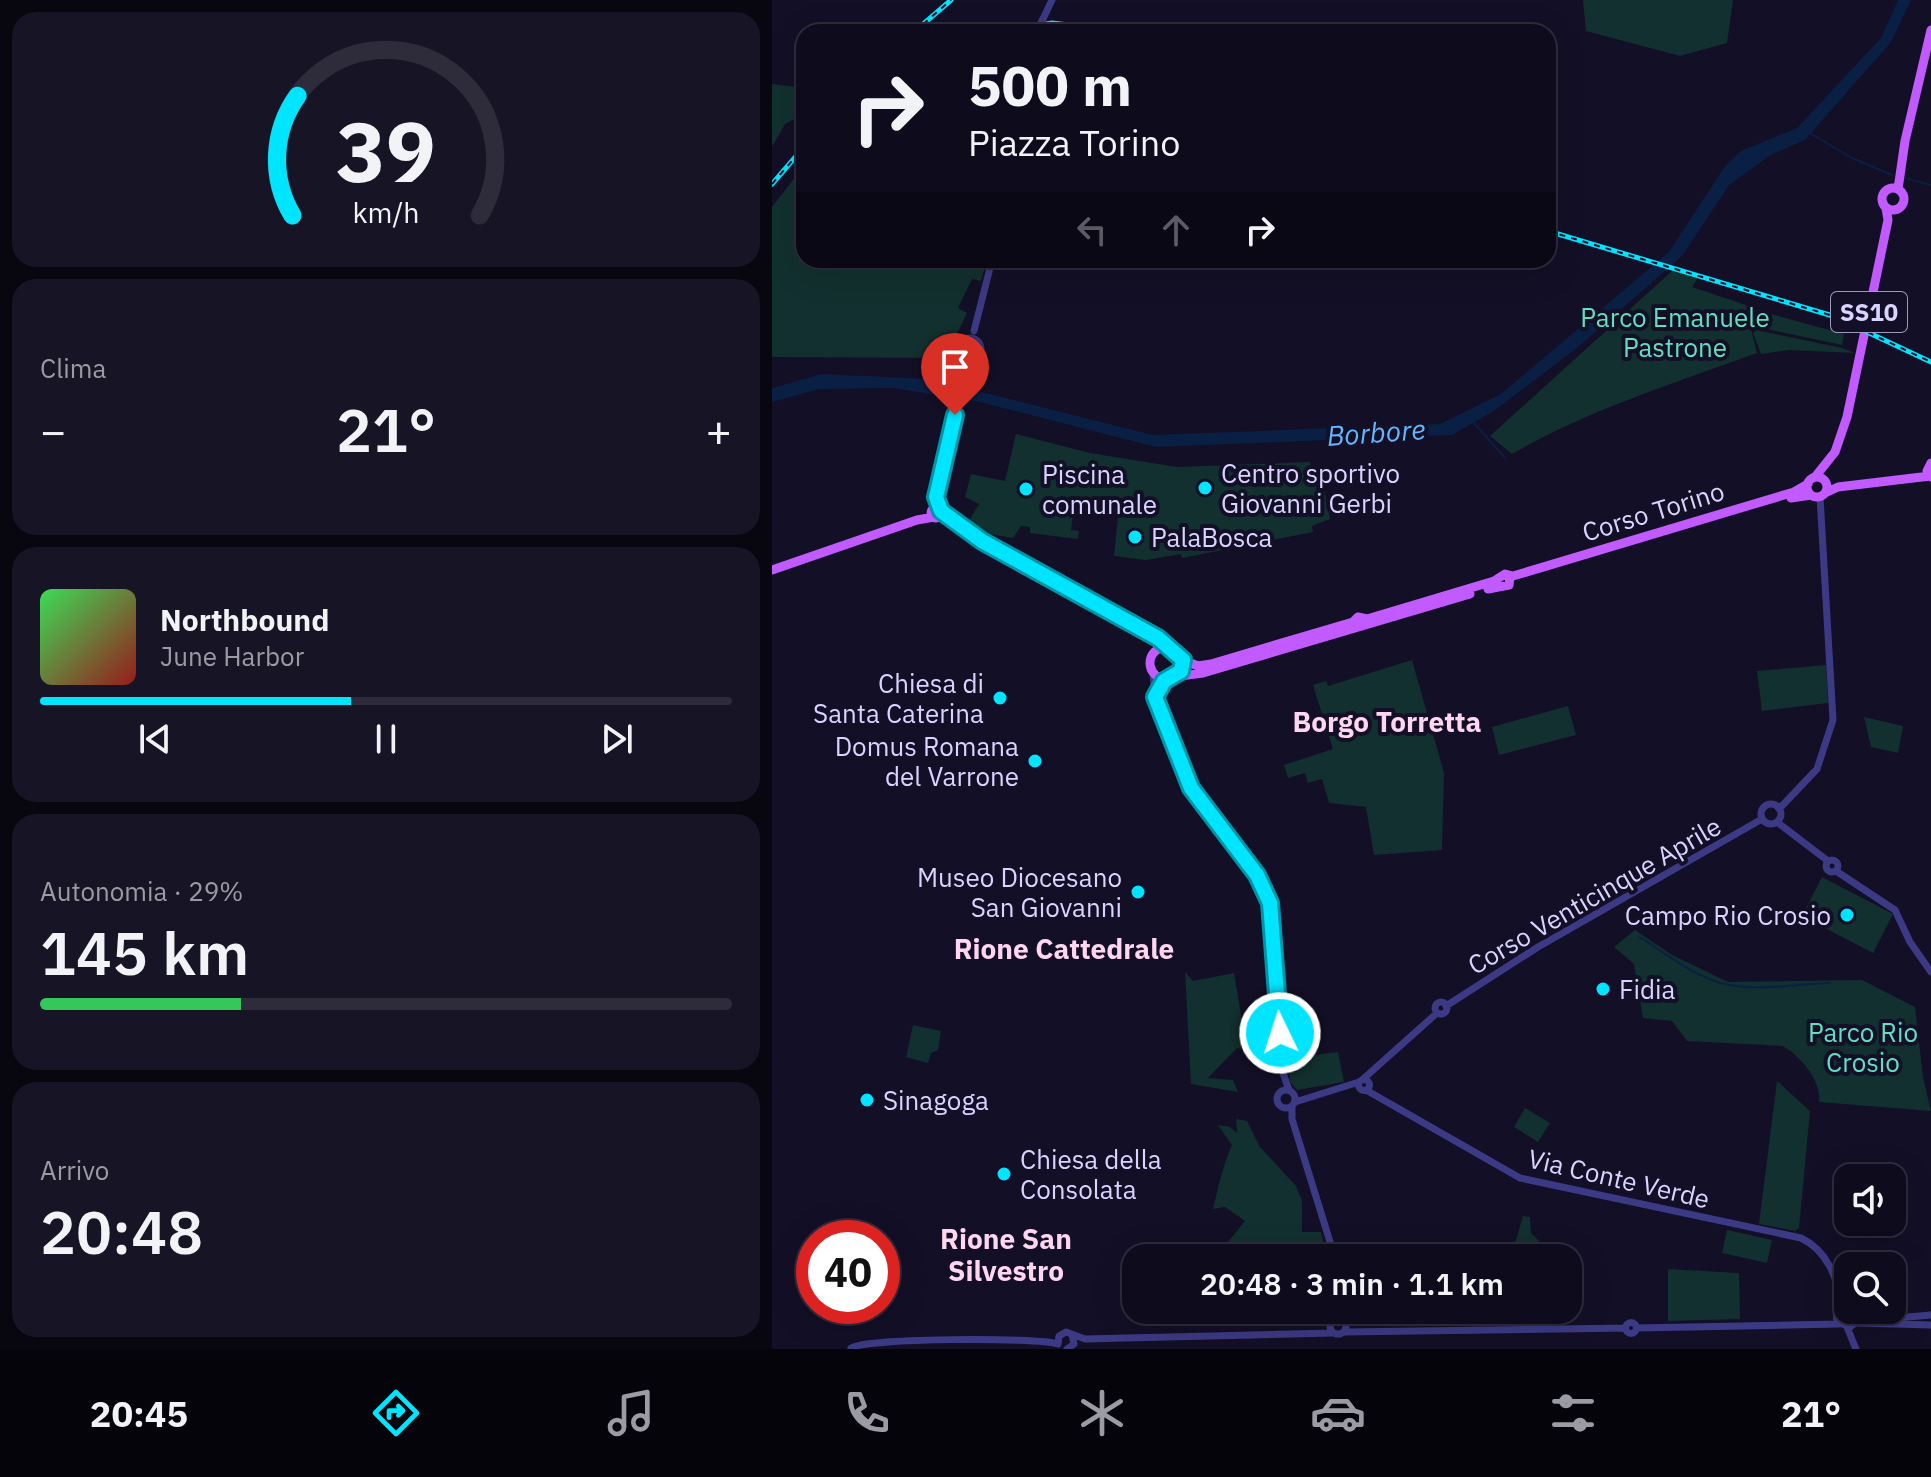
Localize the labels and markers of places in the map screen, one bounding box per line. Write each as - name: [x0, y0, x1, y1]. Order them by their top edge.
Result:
- pin: [921, 333, 989, 415]
- place label: Centro sportivo Giovanni Gerbi: [1221, 456, 1400, 520]
- place label: Piscina comunale: [1042, 457, 1157, 521]
- marker: Centro sportivo Giovanni Gerbi: [1196, 479, 1214, 497]
- marker: Piscina comunale: [1017, 480, 1035, 498]
- place label: PalaBosca: [1151, 520, 1273, 554]
- marker: PalaBosca: [1126, 528, 1144, 546]
- place label: Chiesa di Santa Caterina: [813, 666, 984, 730]
- marker: Chiesa di Santa Caterina: [991, 689, 1009, 707]
- place label: Domus Romana del Varrone: [835, 729, 1019, 793]
- marker: Domus Romana del Varrone: [1026, 752, 1044, 770]
- place label: Museo Diocesano San Giovanni: [917, 860, 1122, 924]
- marker: Museo Diocesano San Giovanni: [1129, 883, 1147, 901]
- place label: Campo Rio Crosio: [1625, 898, 1831, 932]
- marker: Campo Rio Crosio: [1838, 906, 1856, 924]
- place label: Fidia: [1619, 972, 1676, 1006]
- marker: Fidia: [1594, 980, 1612, 998]
- place label: Sinagoga: [883, 1083, 989, 1117]
- marker: Sinagoga: [858, 1091, 876, 1109]
- place label: Chiesa della Consolata: [1020, 1142, 1162, 1206]
- marker: Chiesa della Consolata: [995, 1165, 1013, 1183]

